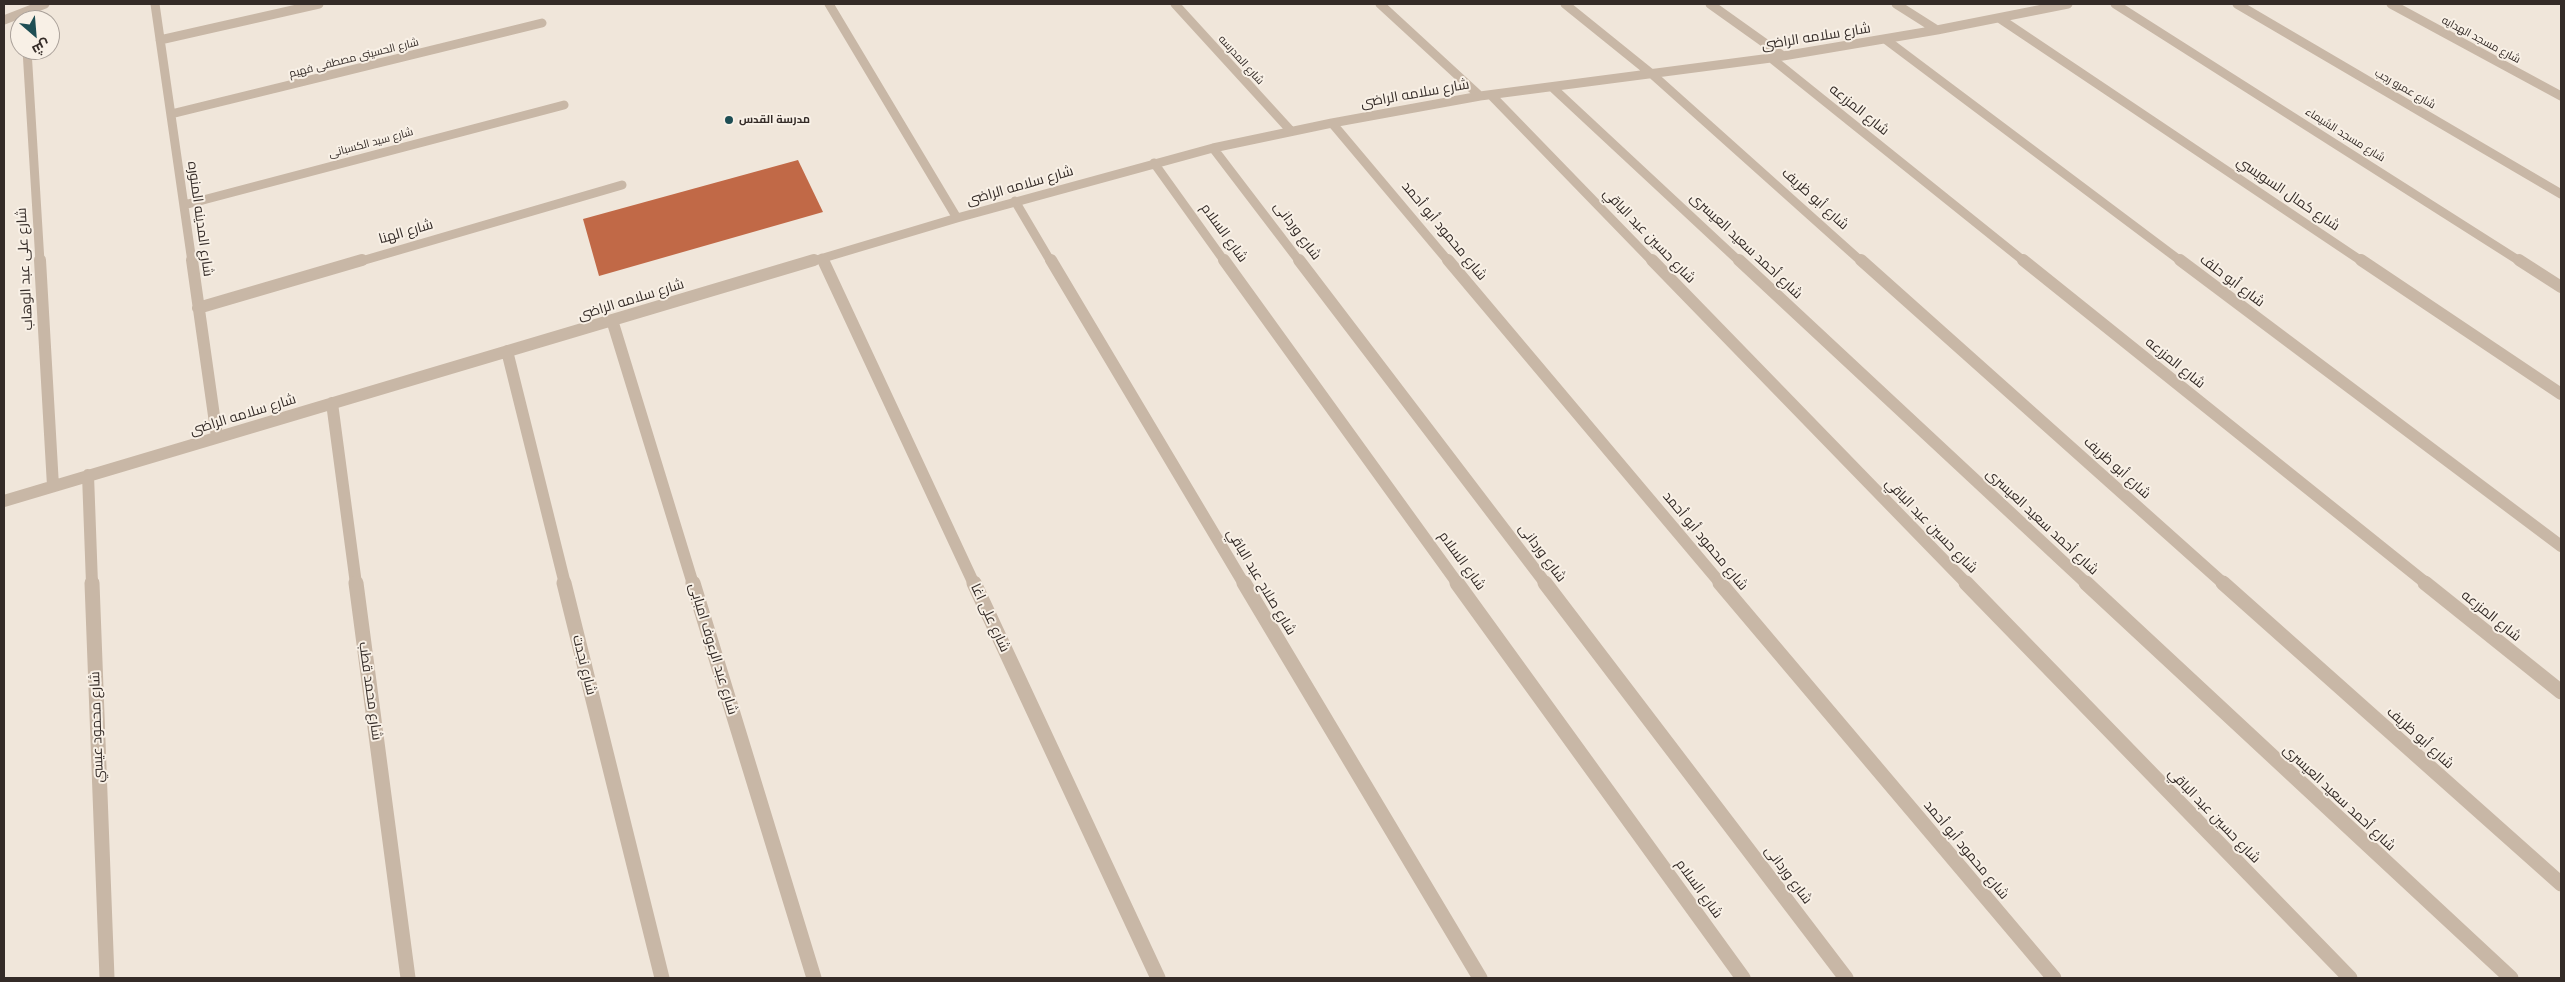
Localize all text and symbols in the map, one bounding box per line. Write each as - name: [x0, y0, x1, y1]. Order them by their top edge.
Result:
- north arrow: [10, 10, 60, 60]
- street label: شارع مسجد الهدايه: [2439, 14, 2523, 66]
- street label: شارع سلامه الراضى: [1760, 20, 1872, 54]
- street label: شارع المدرسه: [1215, 33, 1267, 87]
- text: ش: [29, 35, 54, 60]
- street label: شارع الحسينى مصطفى فهيم: [288, 35, 420, 81]
- street label: شارع عمرو رجب: [2372, 66, 2438, 112]
- street label: شارع سلامه الراضى: [1359, 76, 1471, 112]
- street label: شارع المزرعه: [1826, 81, 1892, 139]
- street label: شارع مسجد الشيماء: [2303, 105, 2387, 165]
- place label: مدرسة القدس: [739, 113, 810, 127]
- marker: مدرسة القدس: [723, 114, 735, 126]
- street label: شارع سيد الكسبانى: [327, 125, 415, 161]
- street label: شارع كمال السويسي: [2233, 153, 2343, 235]
- street label: شارع المدينه المنوره: [184, 160, 216, 278]
- street label: شارع سلامه الراضى: [965, 163, 1075, 209]
- street label: شارع أبو ظريف: [1778, 165, 1852, 233]
- street label: شارع محمود أبو أحمد: [1398, 178, 1490, 284]
- street label: شارع حسين عبد الباقي: [1599, 185, 1699, 287]
- street label: شارع أحمد سعيد العيسرى: [1686, 189, 1806, 303]
- street label: شارع وردانى: [1270, 199, 1324, 263]
- street label: شارع السلام: [1197, 200, 1251, 266]
- street label: شارع على عبد الوهاب: [13, 207, 37, 331]
- street label: شارع الهنا: [377, 216, 435, 248]
- street label: شارع أبو حلف: [2196, 251, 2268, 311]
- street label: شارع سلامه الراضى: [576, 276, 686, 324]
- street label: شارع المزرعه: [2142, 334, 2208, 392]
- street label: شارع سلامه الراضى: [188, 391, 298, 439]
- street label: شارع أبو ظريف: [2080, 434, 2154, 502]
- street label: شارع أحمد سعيد العيسرى: [1982, 465, 2102, 579]
- street label: شارع حسين عبد الباقي: [1881, 475, 1981, 577]
- street label: شارع محمود أبو أحمد: [1659, 488, 1751, 594]
- street label: شارع وردانى: [1515, 521, 1569, 585]
- street label: شارع صلاح عبد الباقي: [1223, 526, 1299, 638]
- street label: شارع السلام: [1435, 528, 1489, 594]
- street label: شارع عبد الرءوف امبابى: [685, 581, 741, 717]
- street label: شارع على اغا: [967, 581, 1013, 655]
- street label: شارع المزرعه: [2458, 587, 2524, 645]
- street label: شارع نجدت: [568, 633, 600, 697]
- street label: شارع محمد قطب: [355, 641, 385, 741]
- street label: شارع محمود عيسي: [87, 671, 107, 783]
- street label: شارع أبو ظريف: [2383, 704, 2457, 772]
- street label: شارع أحمد سعيد العيسرى: [2279, 741, 2399, 855]
- street label: شارع حسين عبد الباقي: [2164, 765, 2264, 867]
- street label: شارع محمود أبو أحمد: [1920, 797, 2012, 903]
- street label: شارع وردانى: [1761, 843, 1815, 907]
- street label: شارع السلام: [1672, 856, 1726, 922]

